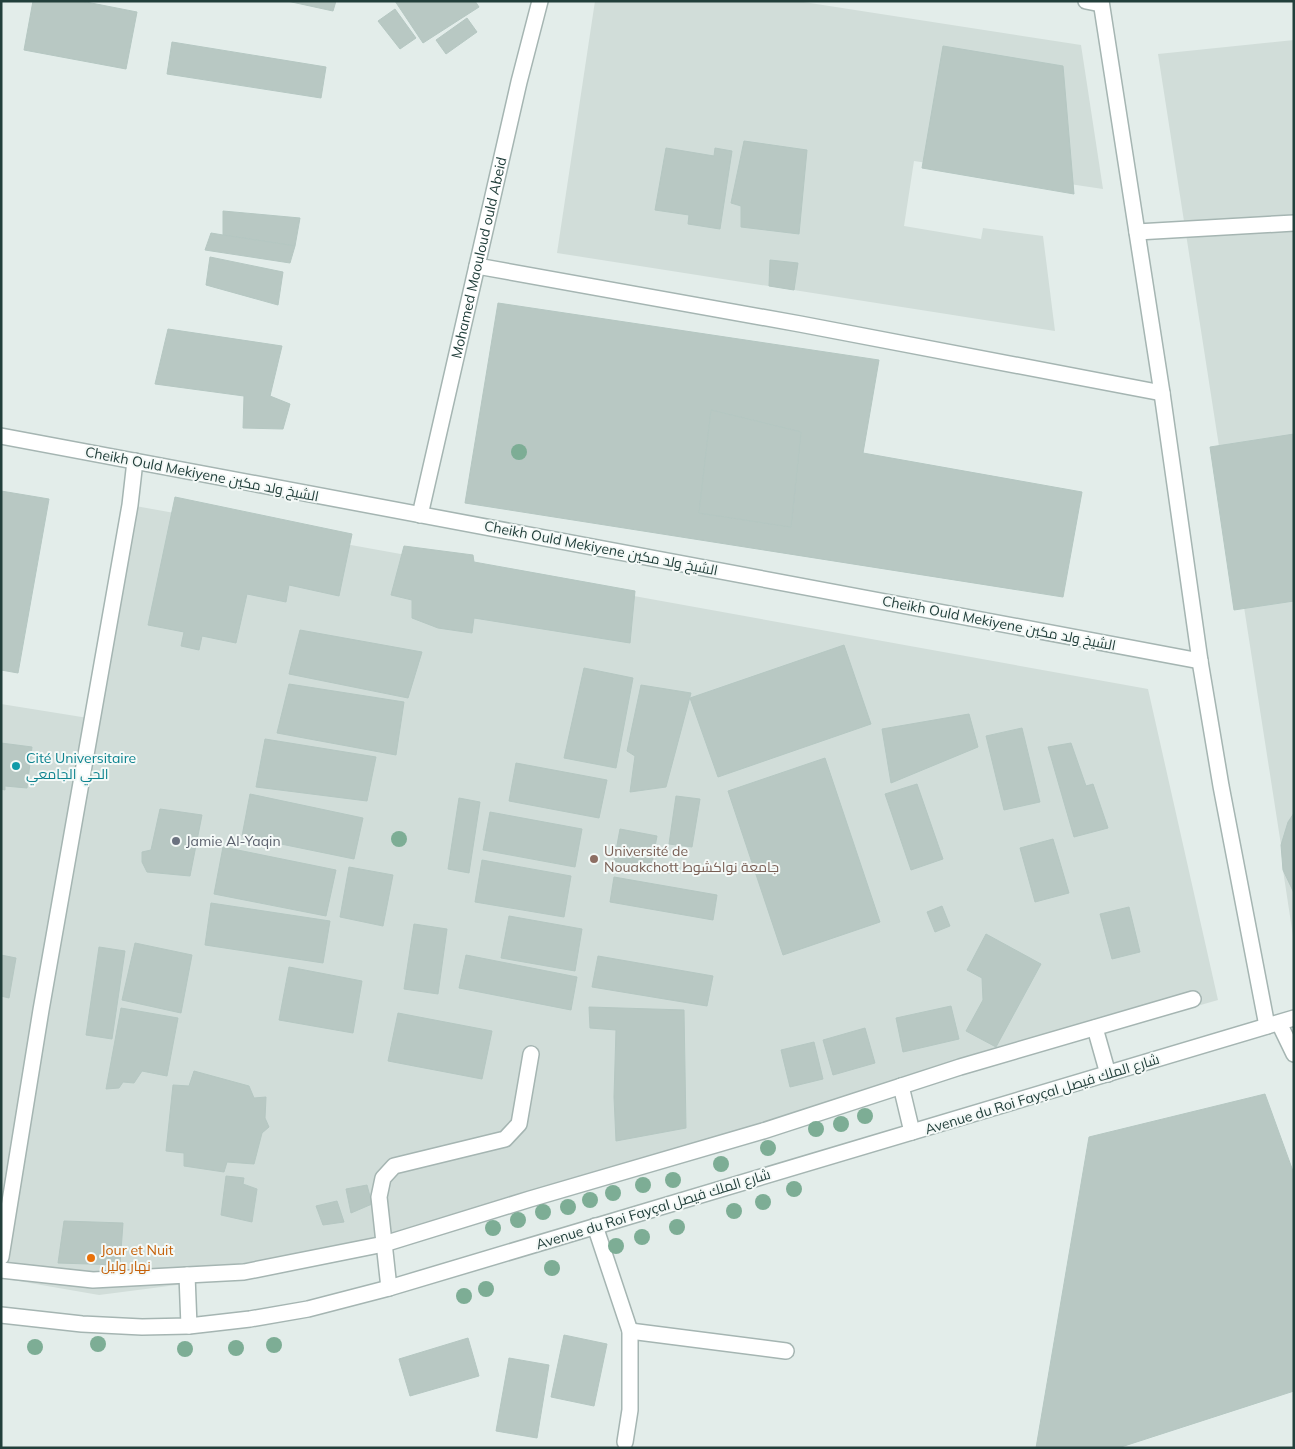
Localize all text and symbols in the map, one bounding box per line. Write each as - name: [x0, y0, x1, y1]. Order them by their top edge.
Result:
- street label: Mohamed Maouloud ould Abeid: [447, 155, 511, 360]
- street label: Cheikh Ould Mekiyene الشيخ ولد مكين: [84, 442, 320, 506]
- street label: Cheikh Ould Mekiyene الشيخ ولد مكين: [483, 516, 719, 580]
- street label: Cheikh Ould Mekiyene الشيخ ولد مكين: [881, 591, 1117, 655]
- place label: Cité Universitaire الحي الجامعي: [26, 749, 136, 786]
- marker: Cité Universitaire الحي الجامعي: [10, 760, 22, 772]
- place label: Jamie Al-Yaqin: [186, 832, 281, 850]
- marker: Jamie Al-Yaqin: [170, 835, 182, 847]
- place label: Université de Nouakchott جامعة نواكشوط: [604, 842, 779, 876]
- marker: Université de Nouakchott جامعة نواكشوط: [588, 853, 600, 865]
- street label: Avenue du Roi Fayçal شارع الملك فيصل: [923, 1050, 1161, 1138]
- street label: Avenue du Roi Fayçal شارع الملك فيصل: [534, 1165, 772, 1253]
- place label: Jour et Nuit نهار وليل: [101, 1241, 173, 1275]
- marker: Jour et Nuit نهار وليل: [85, 1252, 97, 1264]

